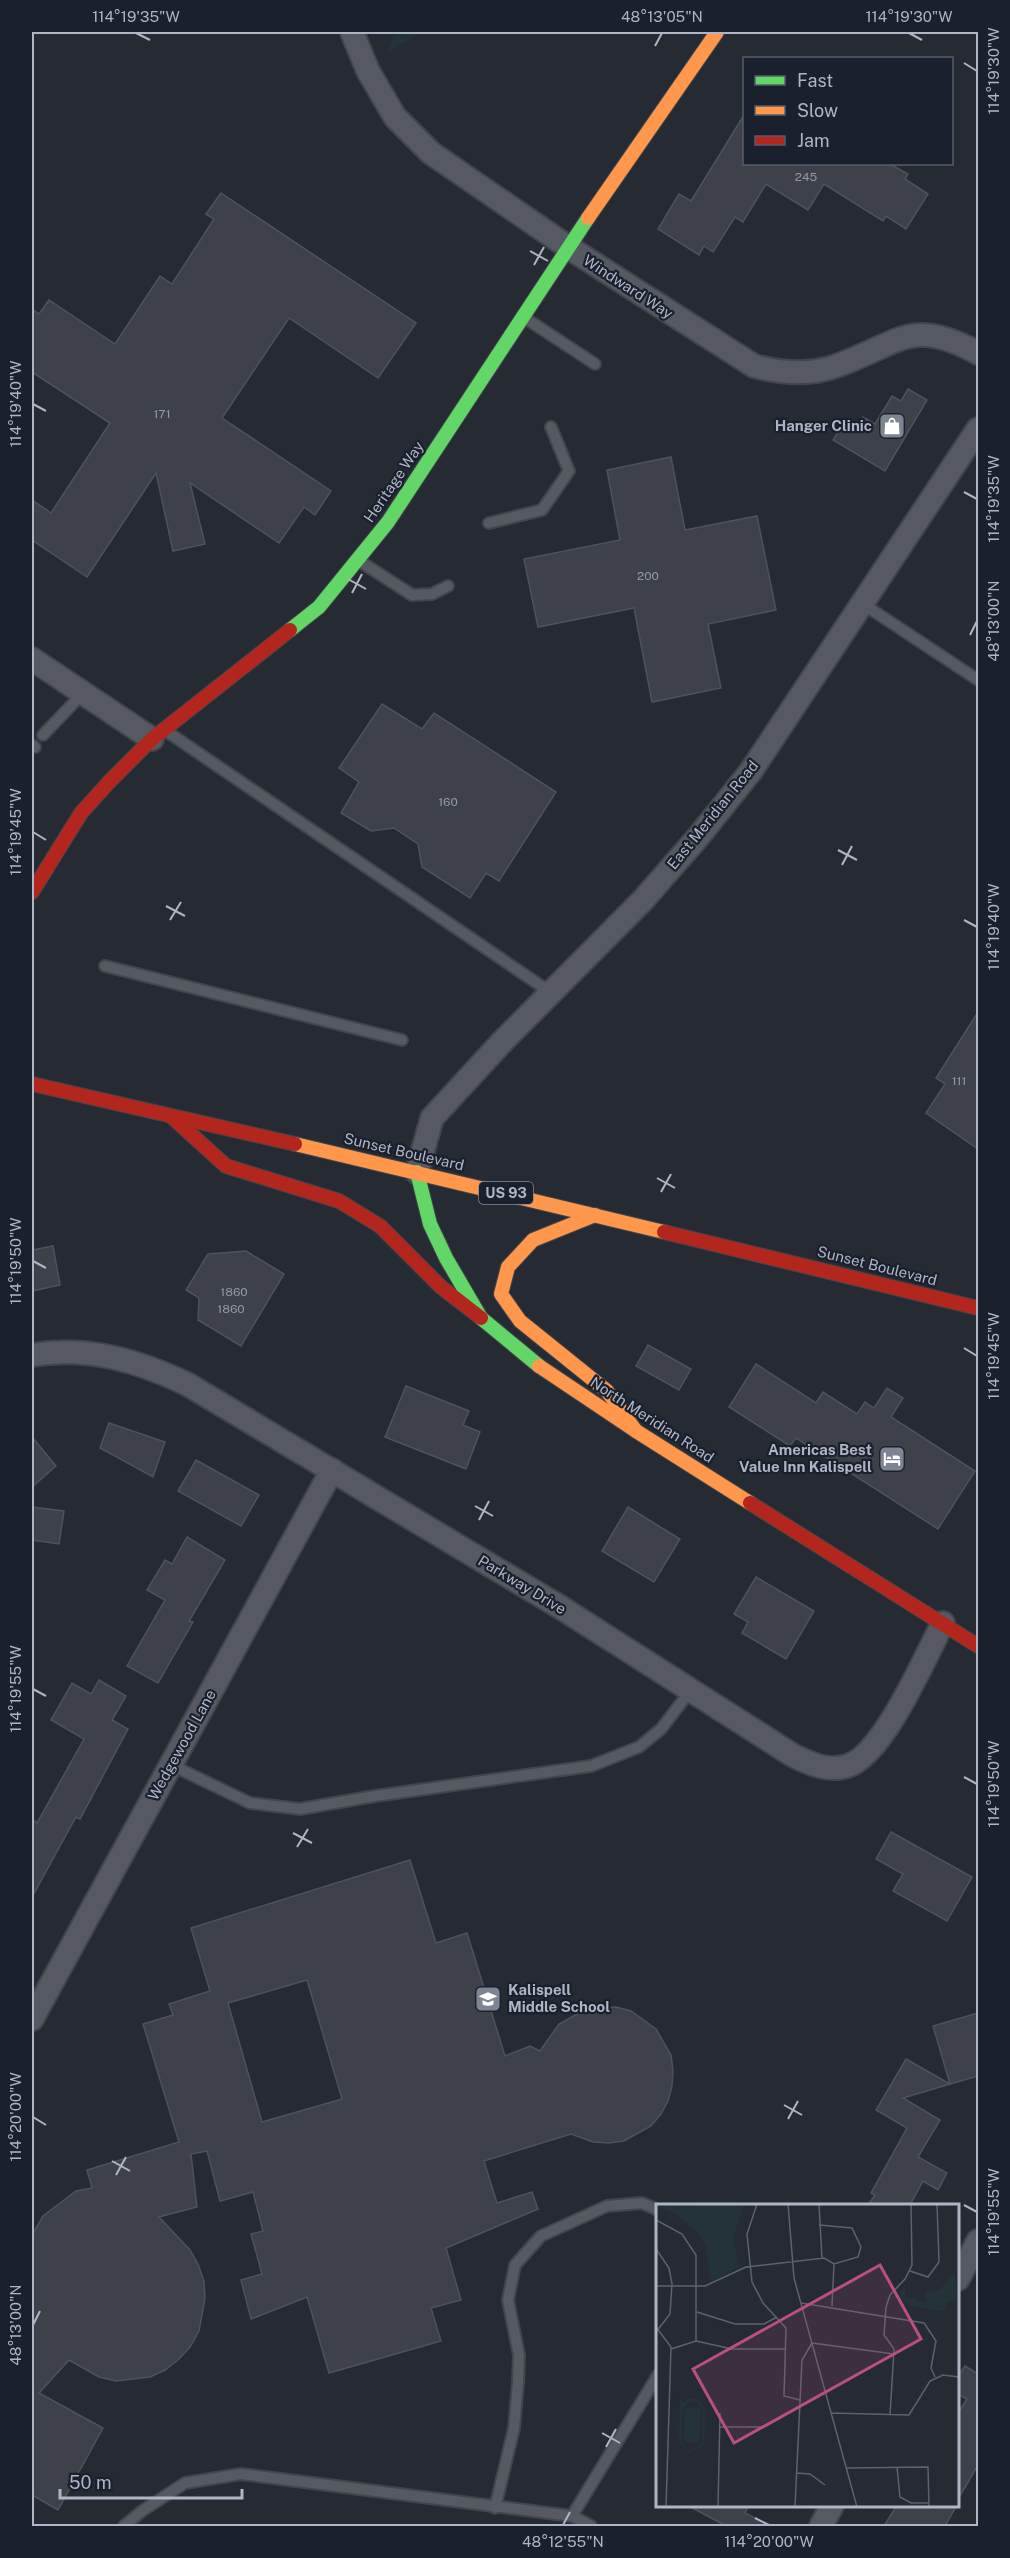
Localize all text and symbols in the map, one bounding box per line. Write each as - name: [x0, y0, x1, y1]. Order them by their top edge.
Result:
- text: 114°19'35"W: [92, 8, 180, 25]
- text: 48°13'05"N: [621, 8, 703, 25]
- text: 114°19'30"W: [866, 8, 953, 25]
- text: 114°19'30"W: [985, 28, 1002, 115]
- legend: [743, 57, 953, 165]
- text: Fast: [797, 70, 833, 91]
- text: Slow: [797, 100, 838, 121]
- text: Jam: [797, 130, 830, 151]
- house number: 245: [795, 170, 817, 184]
- street label: Windward Way: [580, 251, 676, 322]
- text: 114°19'40"W: [7, 360, 24, 448]
- house number: 171: [153, 407, 171, 421]
- shop icon: Hanger Clinic: [877, 411, 907, 441]
- place label: Hanger Clinic: [775, 417, 872, 434]
- street label: Heritage Way: [360, 438, 427, 525]
- text: 114°19'35"W: [985, 455, 1002, 543]
- house number: 200: [637, 569, 659, 583]
- text: 48°13'00"N: [985, 580, 1002, 662]
- street label: East Meridian Road: [664, 757, 762, 872]
- text: 114°19'45"W: [7, 788, 24, 876]
- house number: 160: [438, 795, 458, 809]
- text: 114°19'40"W: [985, 883, 1002, 971]
- house number: 111: [952, 1074, 966, 1088]
- street label: Sunset Boulevard: [342, 1129, 466, 1174]
- road number: US 93: [479, 1182, 533, 1204]
- text: 114°19'50"W: [7, 1217, 24, 1305]
- street label: Sunset Boulevard: [815, 1242, 939, 1289]
- house number: 1860: [220, 1285, 248, 1299]
- house number: 1860: [217, 1302, 245, 1316]
- text: 114°19'45"W: [985, 1312, 1002, 1400]
- street label: North Meridian Road: [587, 1373, 717, 1466]
- place label: Americas Best Value Inn Kalispell: [739, 1441, 872, 1475]
- hotel icon: Americas Best Value Inn Kalispell: [877, 1444, 907, 1474]
- street label: Parkway Drive: [475, 1552, 569, 1617]
- text: 114°19'55"W: [7, 1645, 24, 1733]
- street label: Wedgewood Lane: [144, 1687, 219, 1803]
- text: 114°19'50"W: [985, 1740, 1002, 1828]
- place label: Kalispell Middle School: [508, 1981, 610, 2015]
- school or university icon: Kalispell Middle School: [473, 1984, 503, 2014]
- text: 114°20'00"W: [7, 2072, 24, 2162]
- text: 114°19'55"W: [985, 2168, 1002, 2256]
- inset map: [656, 2204, 959, 2507]
- text: 48°13'00"N: [7, 2284, 24, 2366]
- scale bar: [60, 2462, 242, 2500]
- text: 50 m: [69, 2472, 112, 2493]
- text: 48°12'55"N: [522, 2533, 604, 2550]
- text: 114°20'00"W: [724, 2533, 814, 2550]

